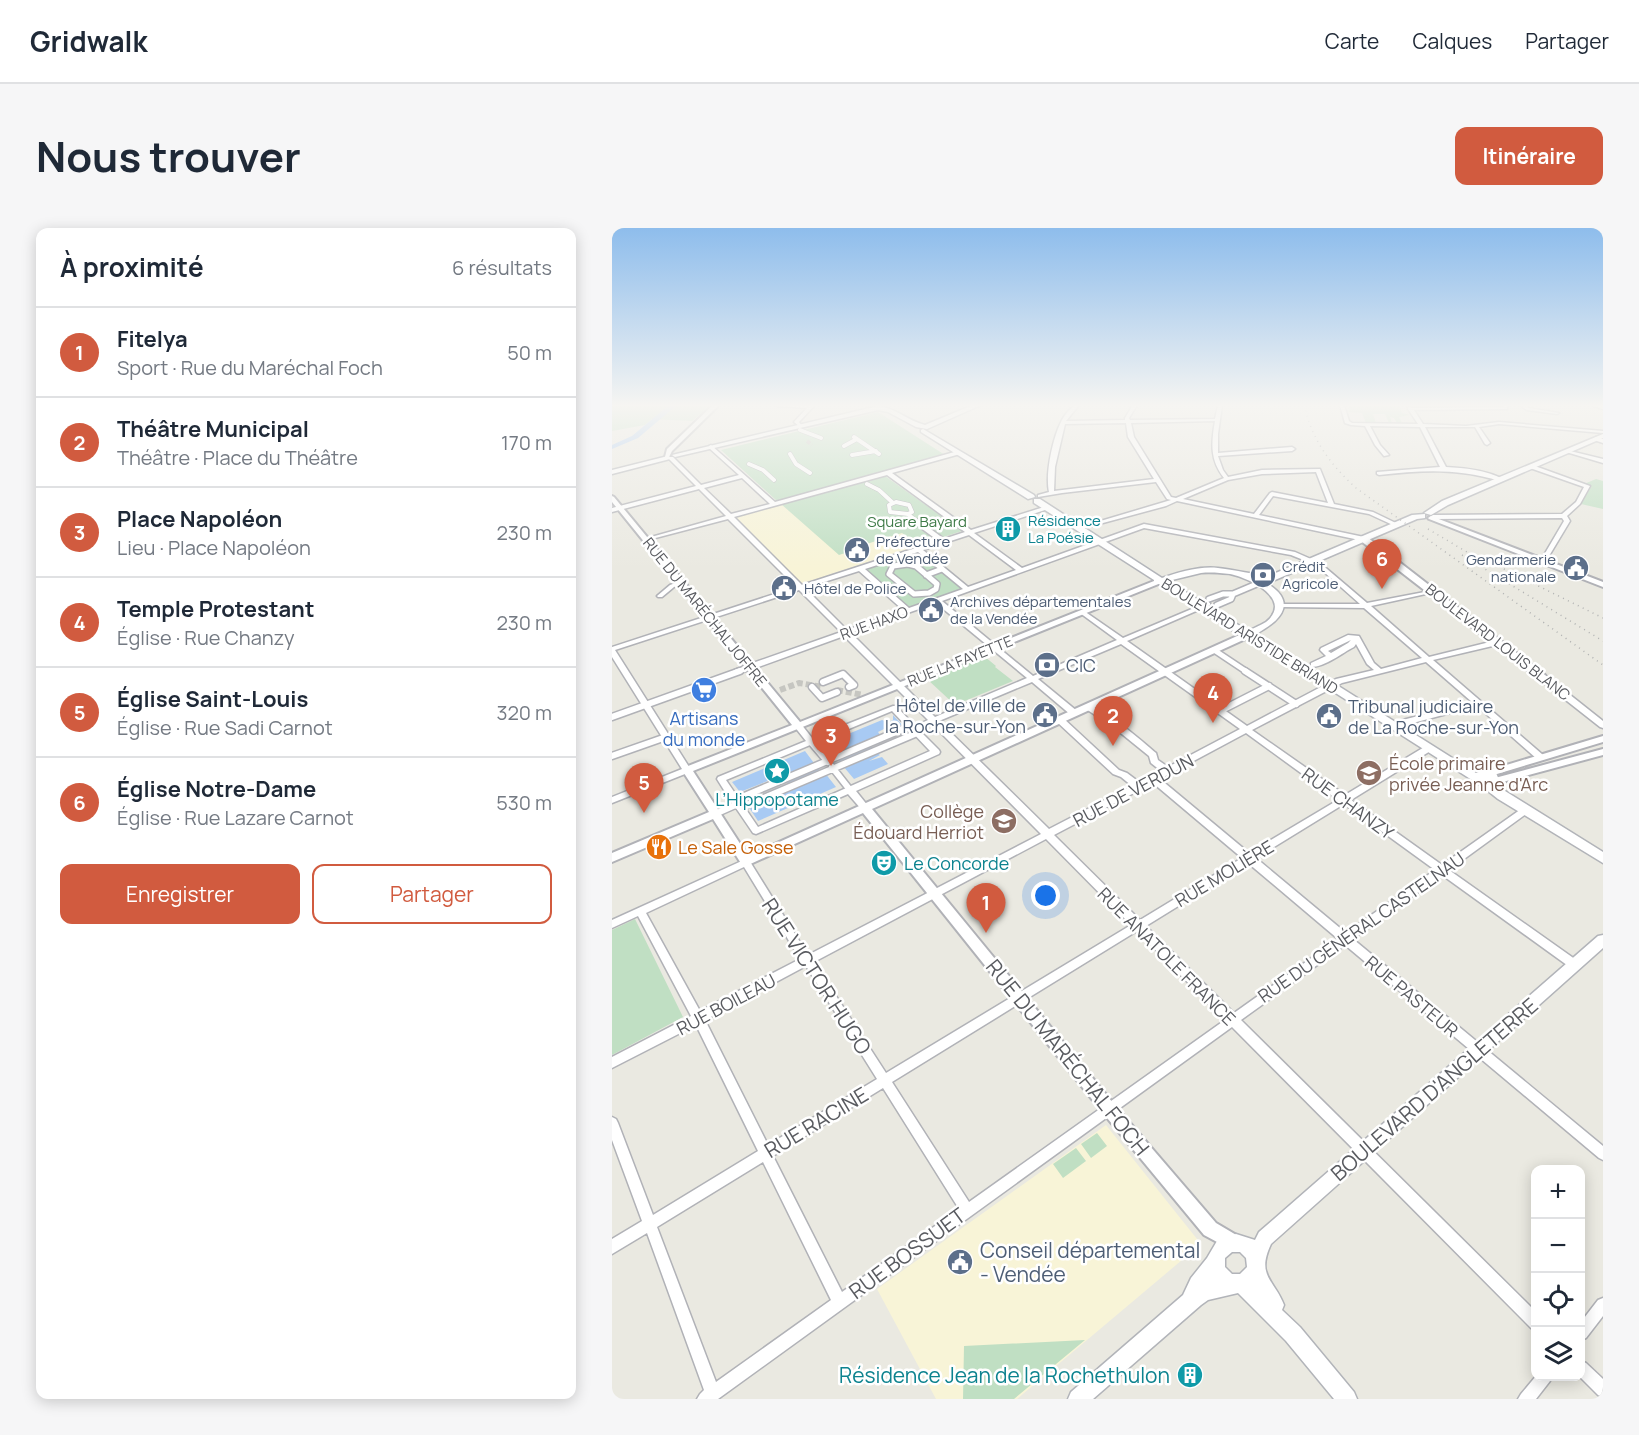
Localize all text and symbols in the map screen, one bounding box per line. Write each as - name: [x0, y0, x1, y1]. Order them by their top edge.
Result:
- text: Gridwalk: [30, 22, 147, 60]
- text: Carte: [1325, 27, 1379, 55]
- text: Calques: [1412, 27, 1492, 55]
- text: Partager: [1525, 27, 1609, 55]
- text: Nous trouver: [36, 127, 301, 185]
- button: Itinéraire: [1455, 127, 1603, 185]
- text: À proximité: [60, 249, 204, 285]
- text: 6 résultats: [452, 254, 552, 281]
- text: Fitelya: [117, 324, 188, 354]
- text: 1: [75, 339, 84, 366]
- text: 50 m: [507, 339, 552, 366]
- text: Sport · Rue du Maréchal Foch: [117, 354, 383, 381]
- text: Théâtre Municipal: [117, 414, 309, 444]
- text: 2: [74, 429, 85, 456]
- text: 170 m: [501, 429, 552, 456]
- text: Théâtre · Place du Théâtre: [117, 444, 358, 471]
- text: Place Napoléon: [117, 504, 282, 534]
- place label: Résidence La Poésie: [1028, 510, 1101, 548]
- park label: Square Bayard: [867, 511, 967, 532]
- building icon: Résidence La Poésie: [993, 514, 1023, 544]
- text: 3: [74, 519, 85, 546]
- text: 230 m: [496, 519, 552, 546]
- place label: Préfecture de Vendée: [876, 531, 950, 569]
- street label: RUE DU MARÉCHAL JOFFRE: [638, 533, 772, 691]
- text: Lieu · Place Napoléon: [117, 534, 311, 561]
- public building icon: Préfecture de Vendée: [842, 535, 872, 565]
- pin: 6: [1362, 540, 1402, 589]
- place label: Gendarmerie nationale: [1466, 549, 1556, 587]
- public building icon: Gendarmerie nationale: [1561, 553, 1591, 583]
- place label: Crédit Agricole: [1282, 556, 1339, 594]
- bank icon: Crédit Agricole: [1248, 560, 1278, 590]
- public building icon: Hôtel de Police: [769, 573, 799, 603]
- street label: BOULEVARD ARISTIDE BRIAND: [1158, 573, 1342, 699]
- place label: Hôtel de Police: [804, 578, 907, 599]
- street label: BOULEVARD LOUIS BLANC: [1421, 579, 1575, 705]
- place label: Archives départementales de la Vendée: [950, 591, 1131, 629]
- text: Temple Protestant: [117, 594, 314, 624]
- public building icon: Archives départementales de la Vendée: [916, 595, 946, 625]
- street label: RUE HAXO: [837, 601, 911, 645]
- text: 4: [73, 609, 86, 636]
- text: 230 m: [496, 609, 552, 636]
- text: Église · Rue Chanzy: [117, 624, 294, 651]
- street label: RUE LA FAYETTE: [904, 630, 1016, 692]
- bank icon: CIC: [1032, 650, 1062, 680]
- place label: CIC: [1066, 653, 1096, 677]
- pin: 4: [1194, 674, 1232, 723]
- supermarket icon: Artisans du monde: [689, 675, 719, 705]
- text: Église Saint-Louis: [117, 684, 308, 714]
- place label: Hôtel de ville de la Roche-sur-Yon: [885, 693, 1026, 738]
- place label: Tribunal judiciaire de La Roche-sur-Yon: [1348, 694, 1519, 739]
- pin: 2: [1094, 696, 1132, 746]
- text: 5: [74, 699, 85, 726]
- text: 320 m: [496, 699, 552, 726]
- public building icon: Hôtel de ville de la Roche-sur-Yon: [1030, 700, 1060, 730]
- public building icon: Tribunal judiciaire de La Roche-sur-Yon: [1314, 701, 1344, 731]
- place label: Artisans du monde: [663, 706, 745, 751]
- text: Église · Rue Sadi Carnot: [117, 714, 333, 741]
- pin: 3: [812, 716, 850, 766]
- street label: RUE DE VERDUN: [1069, 748, 1197, 832]
- place label: École primaire privée Jeanne d'Arc: [1389, 751, 1548, 796]
- place icon: L’Hippopotame: [762, 756, 792, 786]
- school or university icon: École primaire privée Jeanne d'Arc: [1354, 758, 1384, 788]
- street label: RUE CHANZY: [1297, 762, 1399, 845]
- pin: 5: [624, 764, 663, 813]
- text: Église Notre-Dame: [117, 774, 316, 804]
- place label: L’Hippopotame: [715, 787, 839, 811]
- text: 6: [73, 789, 86, 816]
- text: 530 m: [496, 789, 552, 816]
- place label: Collège Édouard Herriot: [853, 799, 984, 844]
- text: Église · Rue Lazare Carnot: [117, 804, 354, 831]
- school or university icon: Collège Édouard Herriot: [989, 806, 1019, 836]
- restaurant icon: Le Sale Gosse: [644, 832, 674, 862]
- street label: RUE MOLIÈRE: [1170, 834, 1278, 912]
- place label: Le Sale Gosse: [678, 835, 793, 859]
- street label: RUE DU GÉNÉRAL CASTELNAU: [1253, 846, 1469, 1008]
- theatre icon: Le Concorde: [869, 848, 899, 878]
- place label: Le Concorde: [904, 851, 1009, 875]
- button: Enregistrer: [60, 864, 300, 924]
- button: Partager: [312, 864, 552, 924]
- your location: [1031, 881, 1060, 910]
- street label: RUE ANATOLE FRANCE: [1093, 882, 1241, 1030]
- pin: 1: [966, 884, 1006, 933]
- street label: RUE VICTOR HUGO: [756, 892, 878, 1060]
- street label: RUE PASTEUR: [1360, 950, 1464, 1042]
- street label: RUE DU MARÉCHAL FOCH: [980, 953, 1156, 1161]
- street label: RUE BOILEAU: [672, 968, 780, 1040]
- street label: BOULEVARD D'ANGLETERRE: [1325, 991, 1543, 1187]
- street label: RUE RACINE: [759, 1080, 873, 1164]
- map controls: [1531, 1165, 1585, 1381]
- button: +: [1531, 1165, 1585, 1219]
- street label: RUE BOSSUET: [843, 1201, 971, 1305]
- button: −: [1531, 1219, 1585, 1273]
- place label: Conseil départemental - Vendée: [980, 1236, 1200, 1288]
- public building icon: Conseil départemental - Vendée: [945, 1247, 975, 1277]
- button: locate: [1531, 1273, 1585, 1327]
- button: layers: [1531, 1327, 1585, 1381]
- building icon: Résidence Jean de la Rochethulon: [1175, 1360, 1205, 1390]
- place label: Résidence Jean de la Rochethulon: [839, 1361, 1170, 1389]

